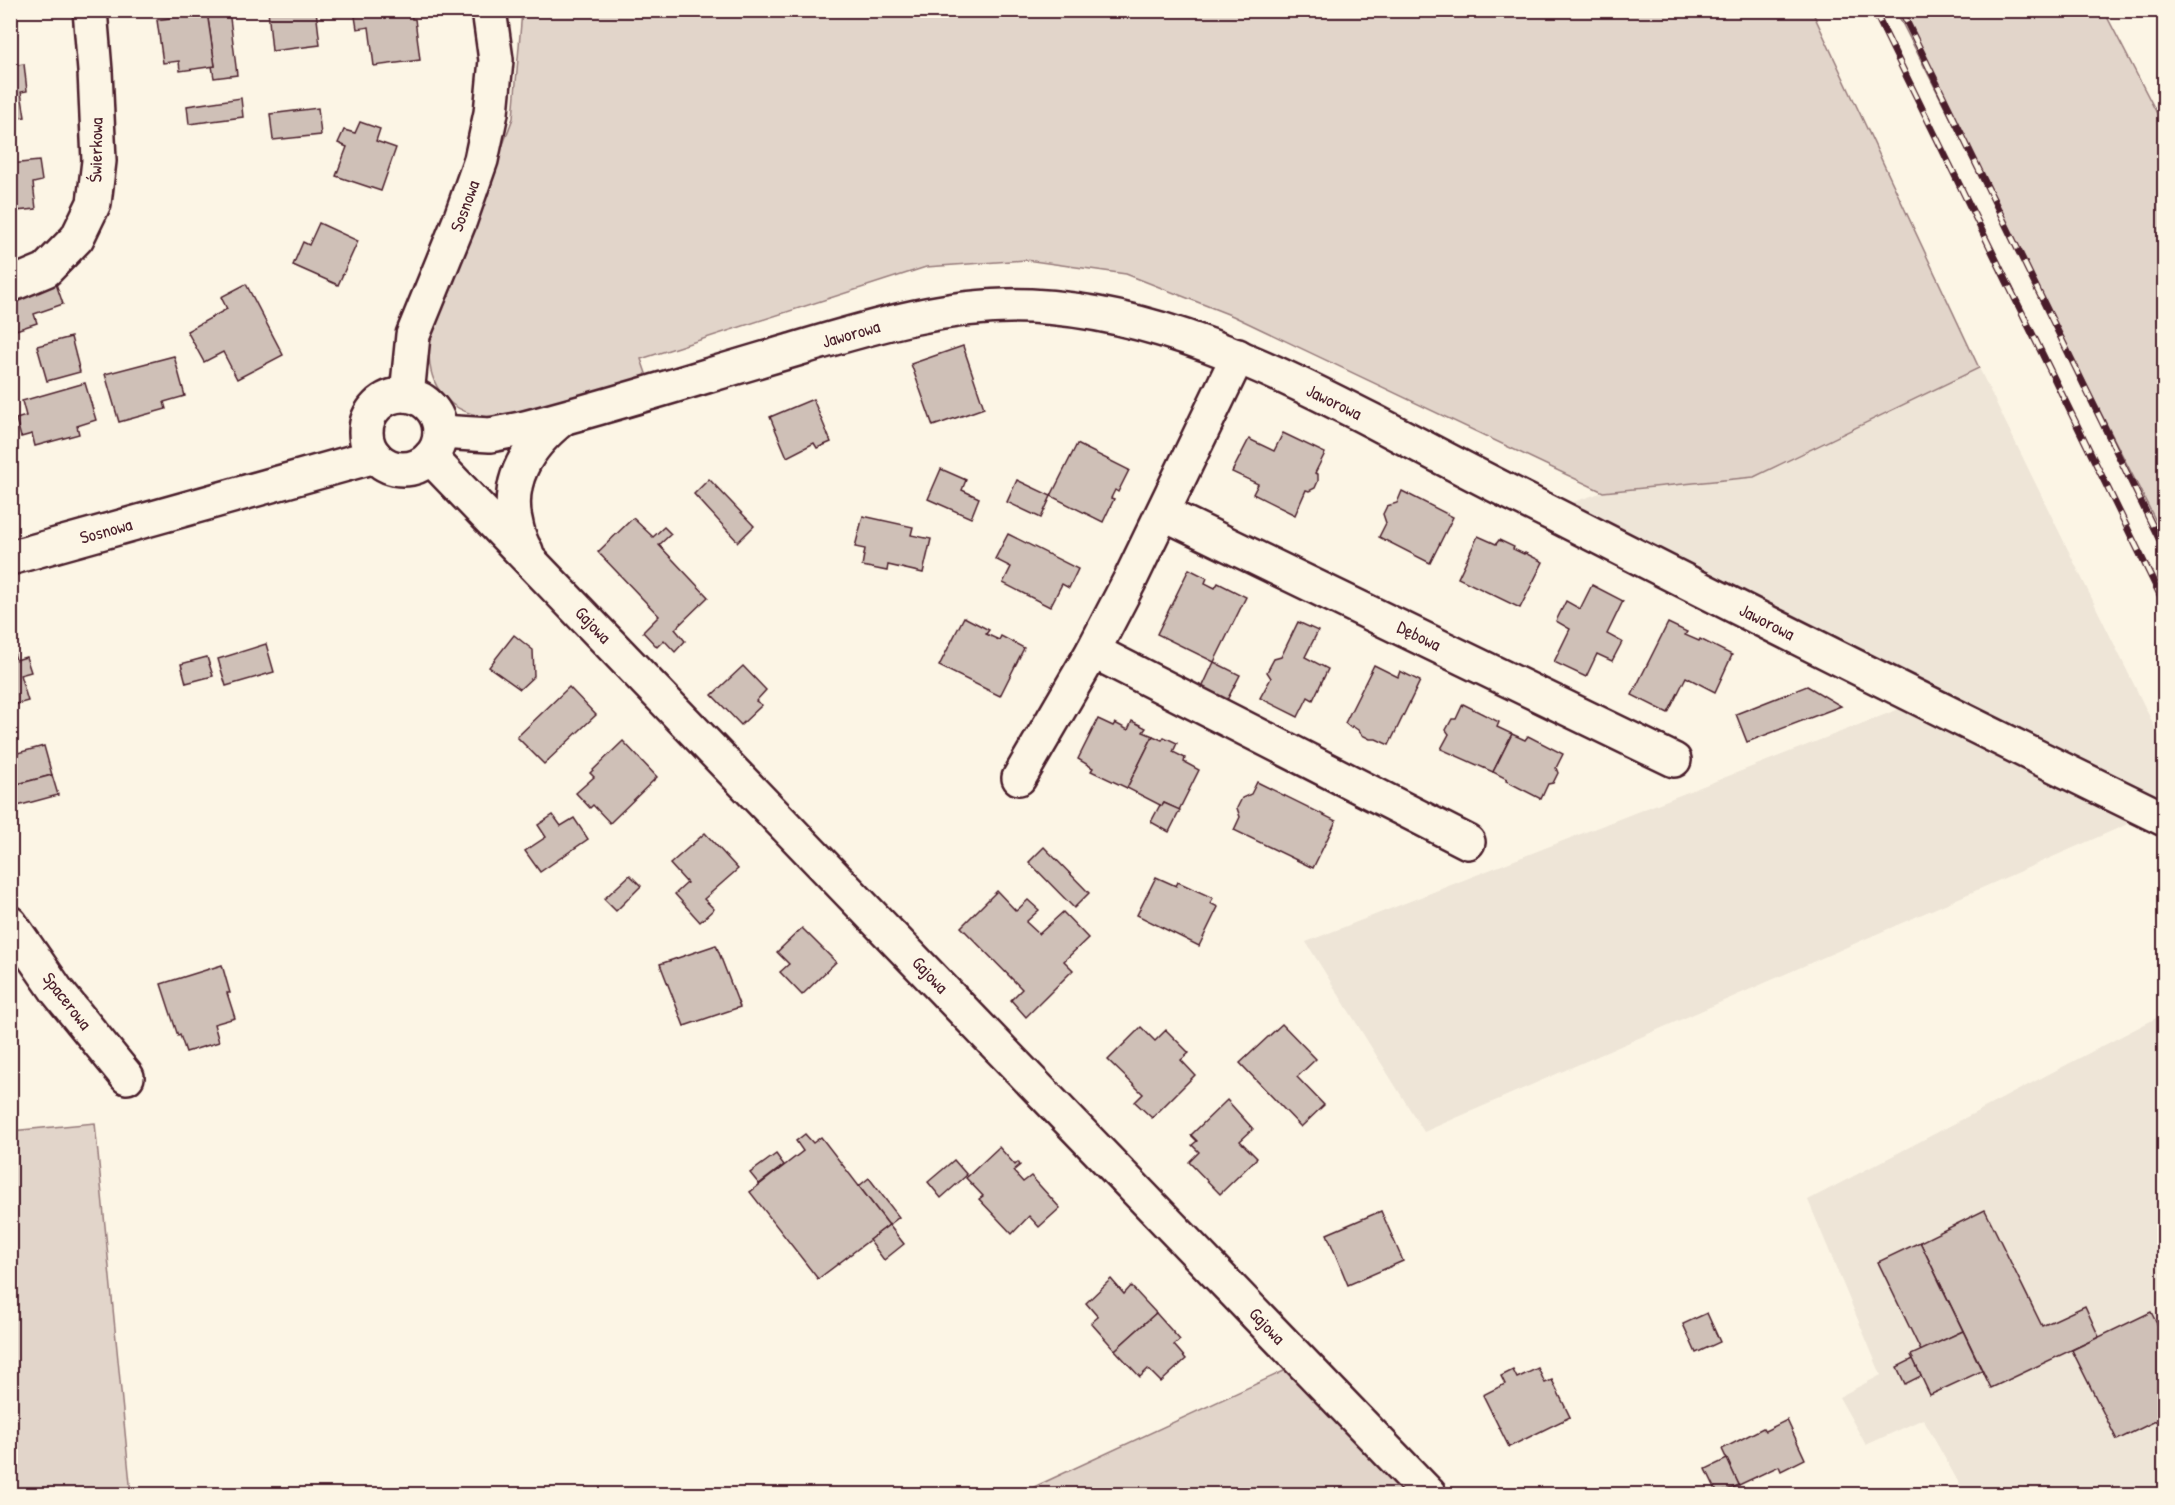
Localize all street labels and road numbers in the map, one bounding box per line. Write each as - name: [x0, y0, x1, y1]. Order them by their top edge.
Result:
- street label: Świerkowa: [82, 117, 109, 183]
- street label: Sosnowa: [444, 177, 485, 235]
- street label: Jaworowa: [819, 313, 883, 354]
- street label: Jaworowa: [1302, 377, 1366, 426]
- street label: Sosnowa: [77, 511, 135, 550]
- street label: Jaworowa: [1735, 597, 1799, 646]
- street label: Gajowa: [570, 601, 617, 649]
- street label: Dębowa: [1393, 614, 1445, 657]
- street label: Gajowa: [907, 951, 954, 999]
- street label: Spacerowa: [37, 967, 98, 1035]
- street label: Gajowa: [1244, 1302, 1291, 1350]

